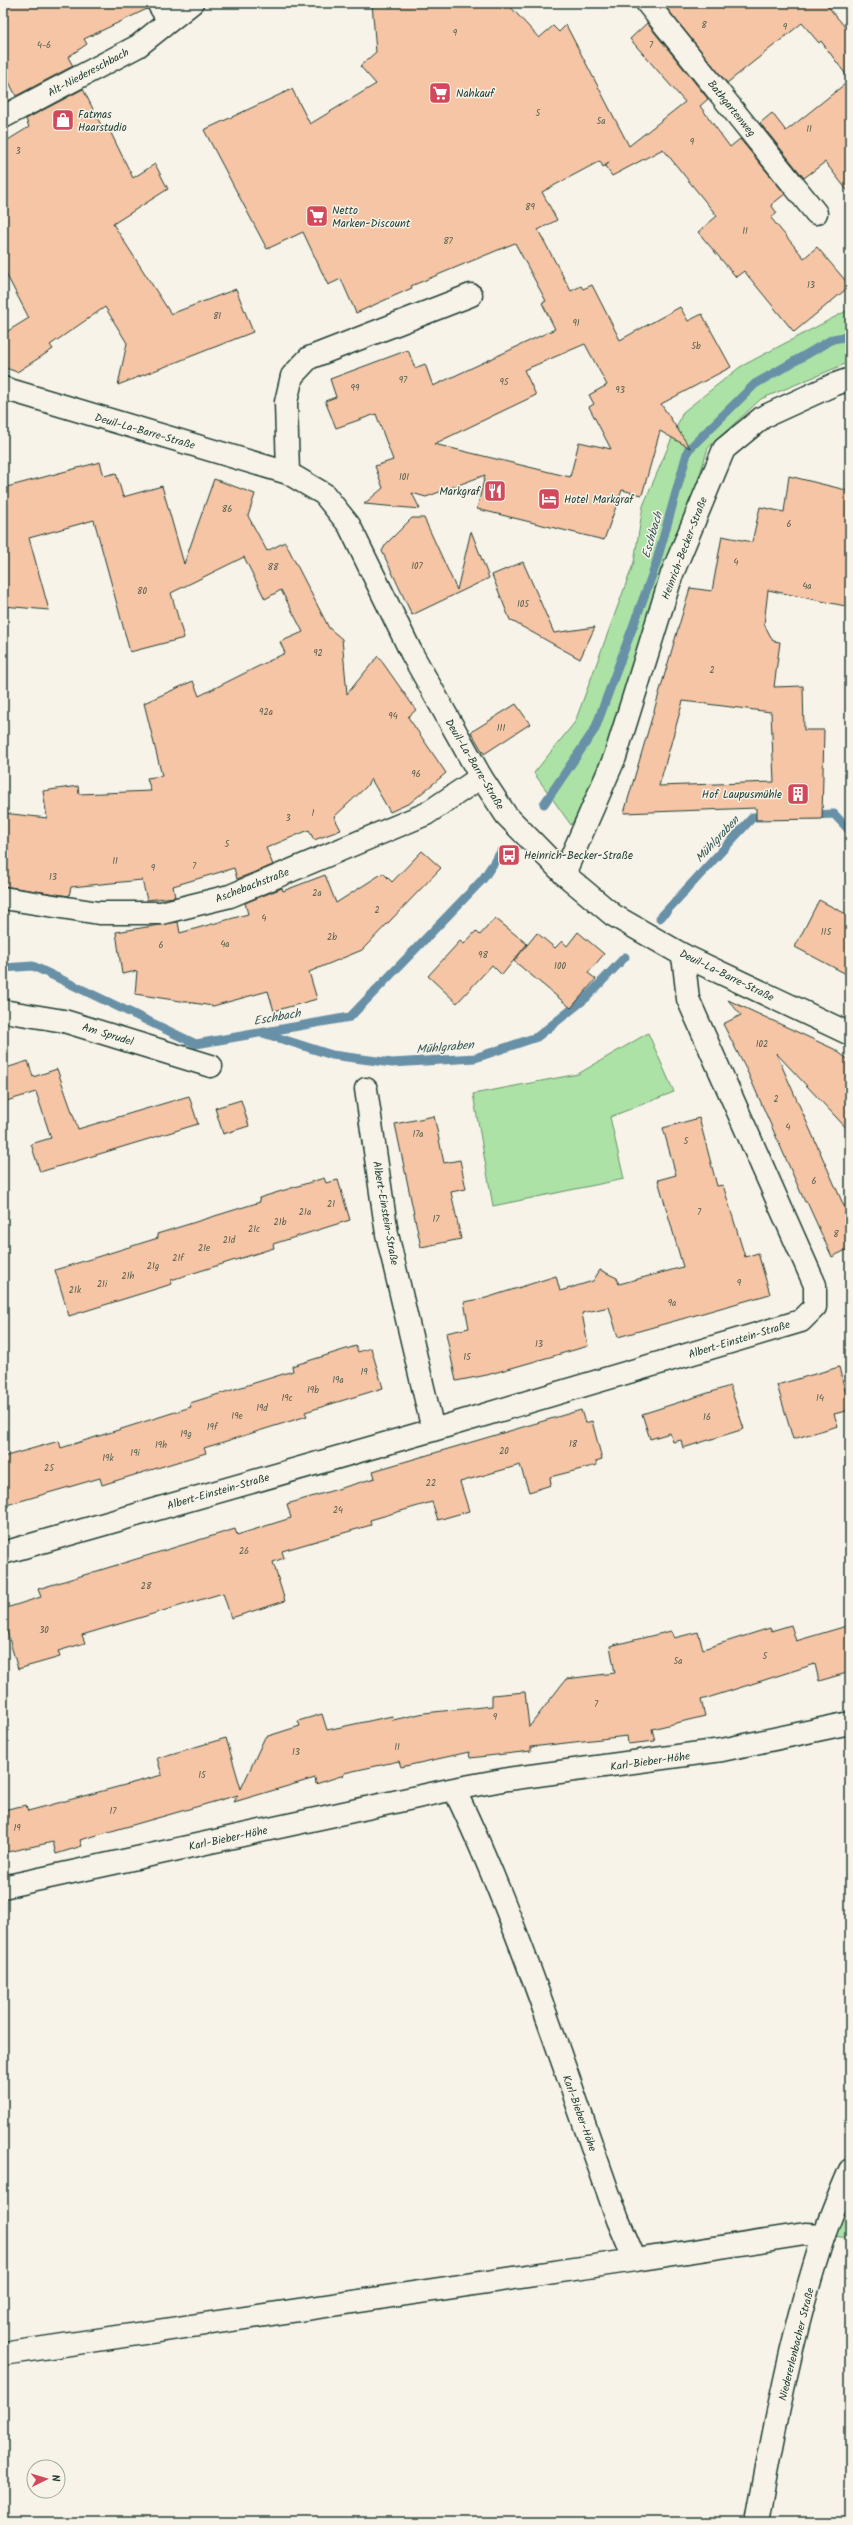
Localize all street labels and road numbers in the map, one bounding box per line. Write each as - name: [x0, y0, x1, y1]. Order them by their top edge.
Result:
- street label: Alt-Niedereschbach: [45, 44, 132, 102]
- street label: Bathgartenweg: [703, 76, 760, 141]
- street label: Deuil-La-Barre-Straße: [92, 409, 197, 455]
- street label: Heinrich-Becker-Straße: [657, 494, 713, 602]
- street label: Deuil-La-Barre-Straße: [440, 715, 509, 814]
- street label: Aschebachstraße: [213, 864, 292, 908]
- street label: Deuil-La-Barre-Straße: [676, 945, 777, 1007]
- street label: Am Sprudel: [80, 1019, 136, 1051]
- street label: Albert-Einstein-Straße: [367, 1160, 403, 1267]
- street label: Albert-Einstein-Straße: [686, 1316, 792, 1364]
- street label: Albert-Einstein-Straße: [165, 1469, 272, 1515]
- street label: Karl-Bieber-Höhe: [609, 1747, 691, 1776]
- street label: Karl-Bieber-Höhe: [187, 1822, 269, 1856]
- street label: Karl-Bieber-Höhe: [557, 2073, 601, 2154]
- street label: Niedererlenbacher Straße: [774, 2286, 820, 2403]

